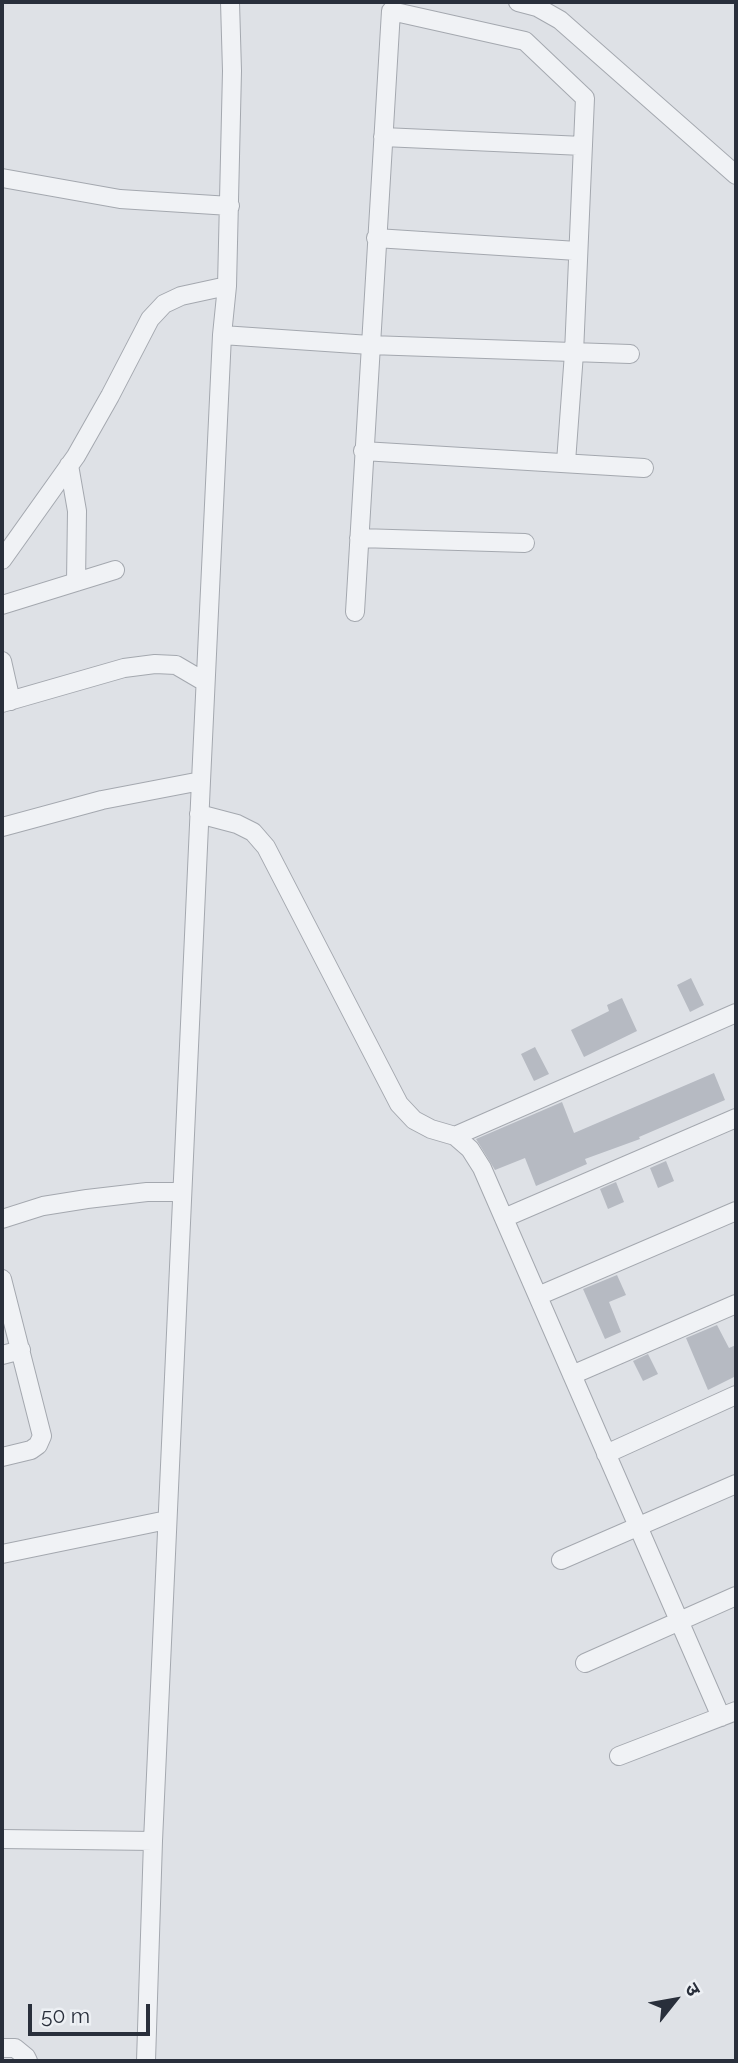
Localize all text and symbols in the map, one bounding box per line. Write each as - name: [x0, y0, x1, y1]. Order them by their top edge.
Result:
- north arrow: [640, 1965, 710, 2035]
- text: उ: [681, 1979, 705, 2000]
- scale bar: [32, 1990, 154, 2034]
- text: 50 m: [41, 2003, 90, 2028]

